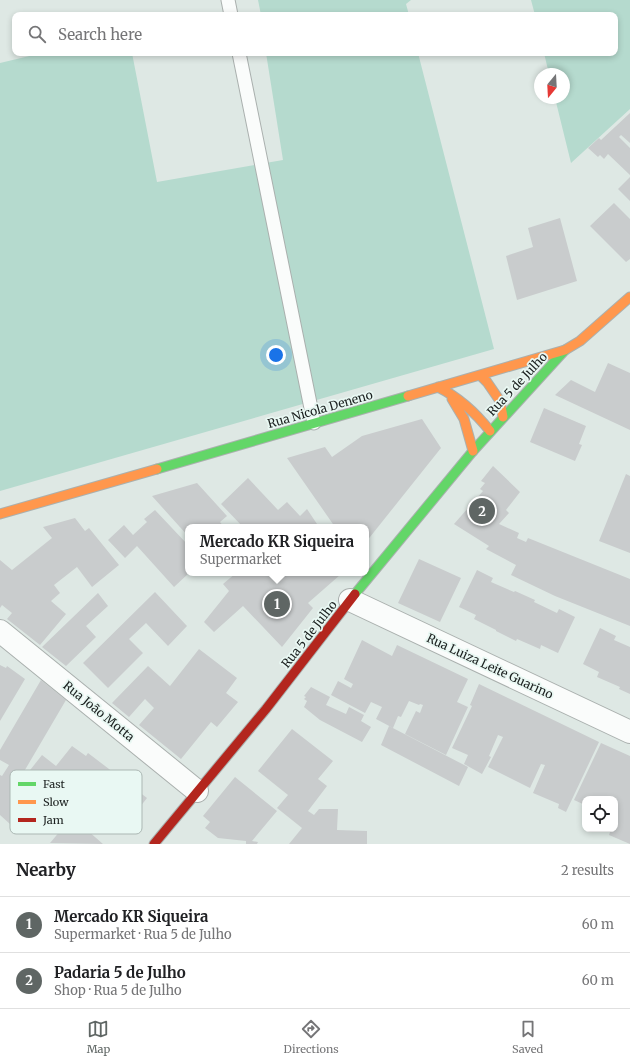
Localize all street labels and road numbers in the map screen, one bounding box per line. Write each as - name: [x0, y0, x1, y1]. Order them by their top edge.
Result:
- street label: Rua 5 de Julho: [484, 349, 550, 419]
- street label: Rua Nicola Deneno: [266, 387, 374, 431]
- street label: Rua 5 de Julho: [278, 597, 340, 671]
- street label: Rua Luiza Leite Guarino: [424, 630, 556, 702]
- street label: Rua João Motta: [60, 678, 138, 745]

